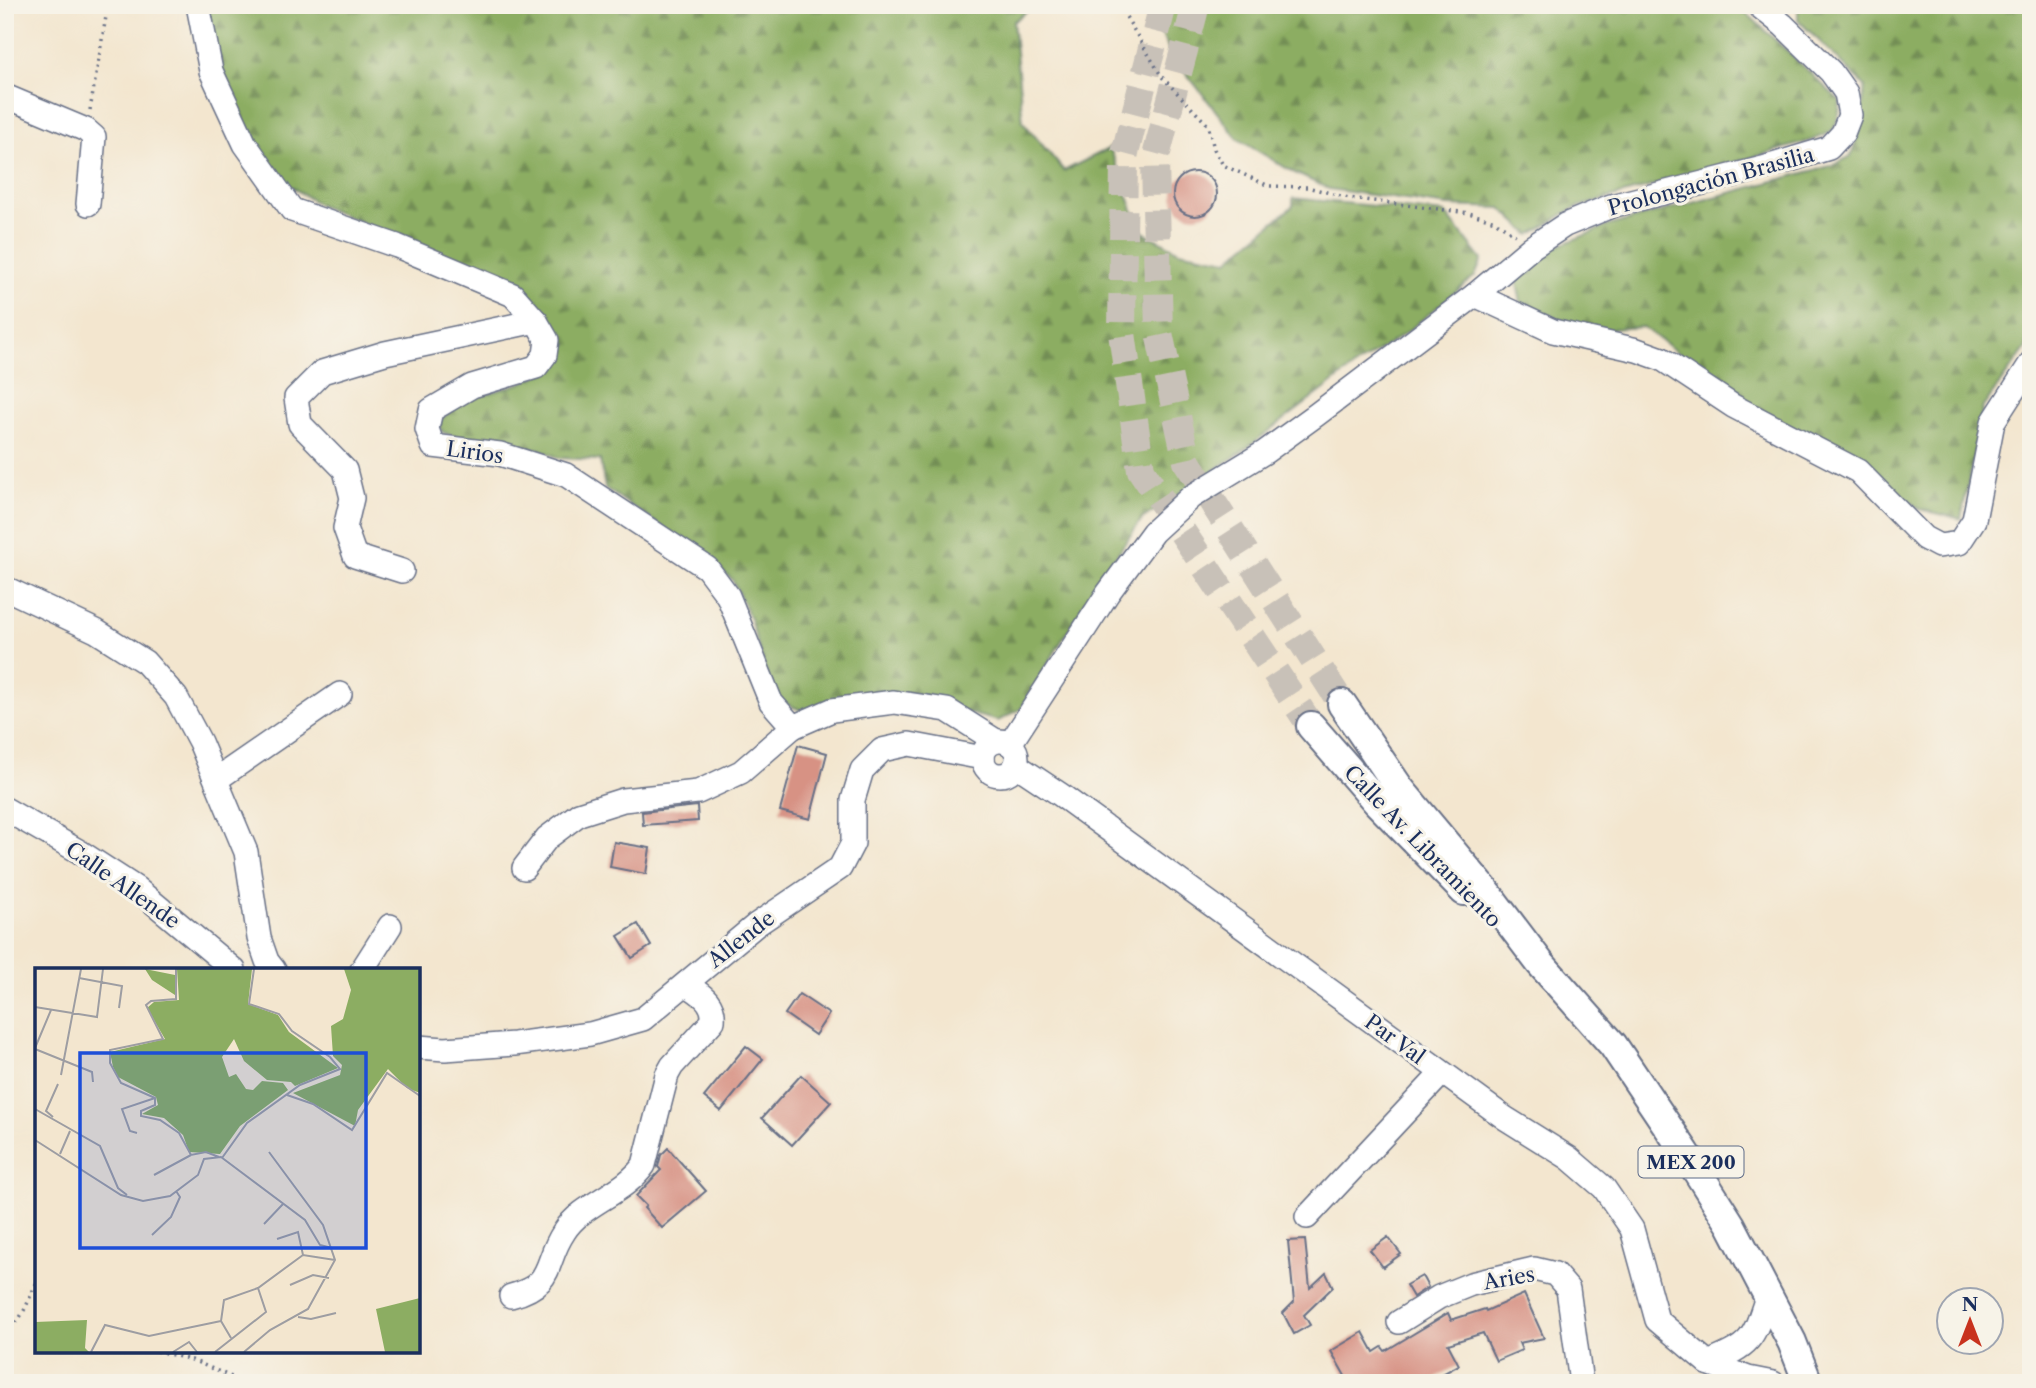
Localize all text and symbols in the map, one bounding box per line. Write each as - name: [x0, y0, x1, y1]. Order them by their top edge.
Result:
- street label: Prolongación Brasilia: [1605, 141, 1818, 221]
- street label: Lirios: [445, 436, 505, 468]
- street label: Calle Av. Libramiento: [1339, 760, 1507, 932]
- street label: Calle Allende: [61, 836, 185, 934]
- street label: Allende: [702, 905, 779, 973]
- inset map: [35, 968, 420, 1353]
- street label: Par Val: [1360, 1009, 1430, 1069]
- road number: MEX 200: [1638, 1146, 1744, 1178]
- street label: Aries: [1480, 1261, 1537, 1295]
- north arrow: [1934, 1286, 2004, 1356]
- text: N: [1962, 1293, 1978, 1316]

